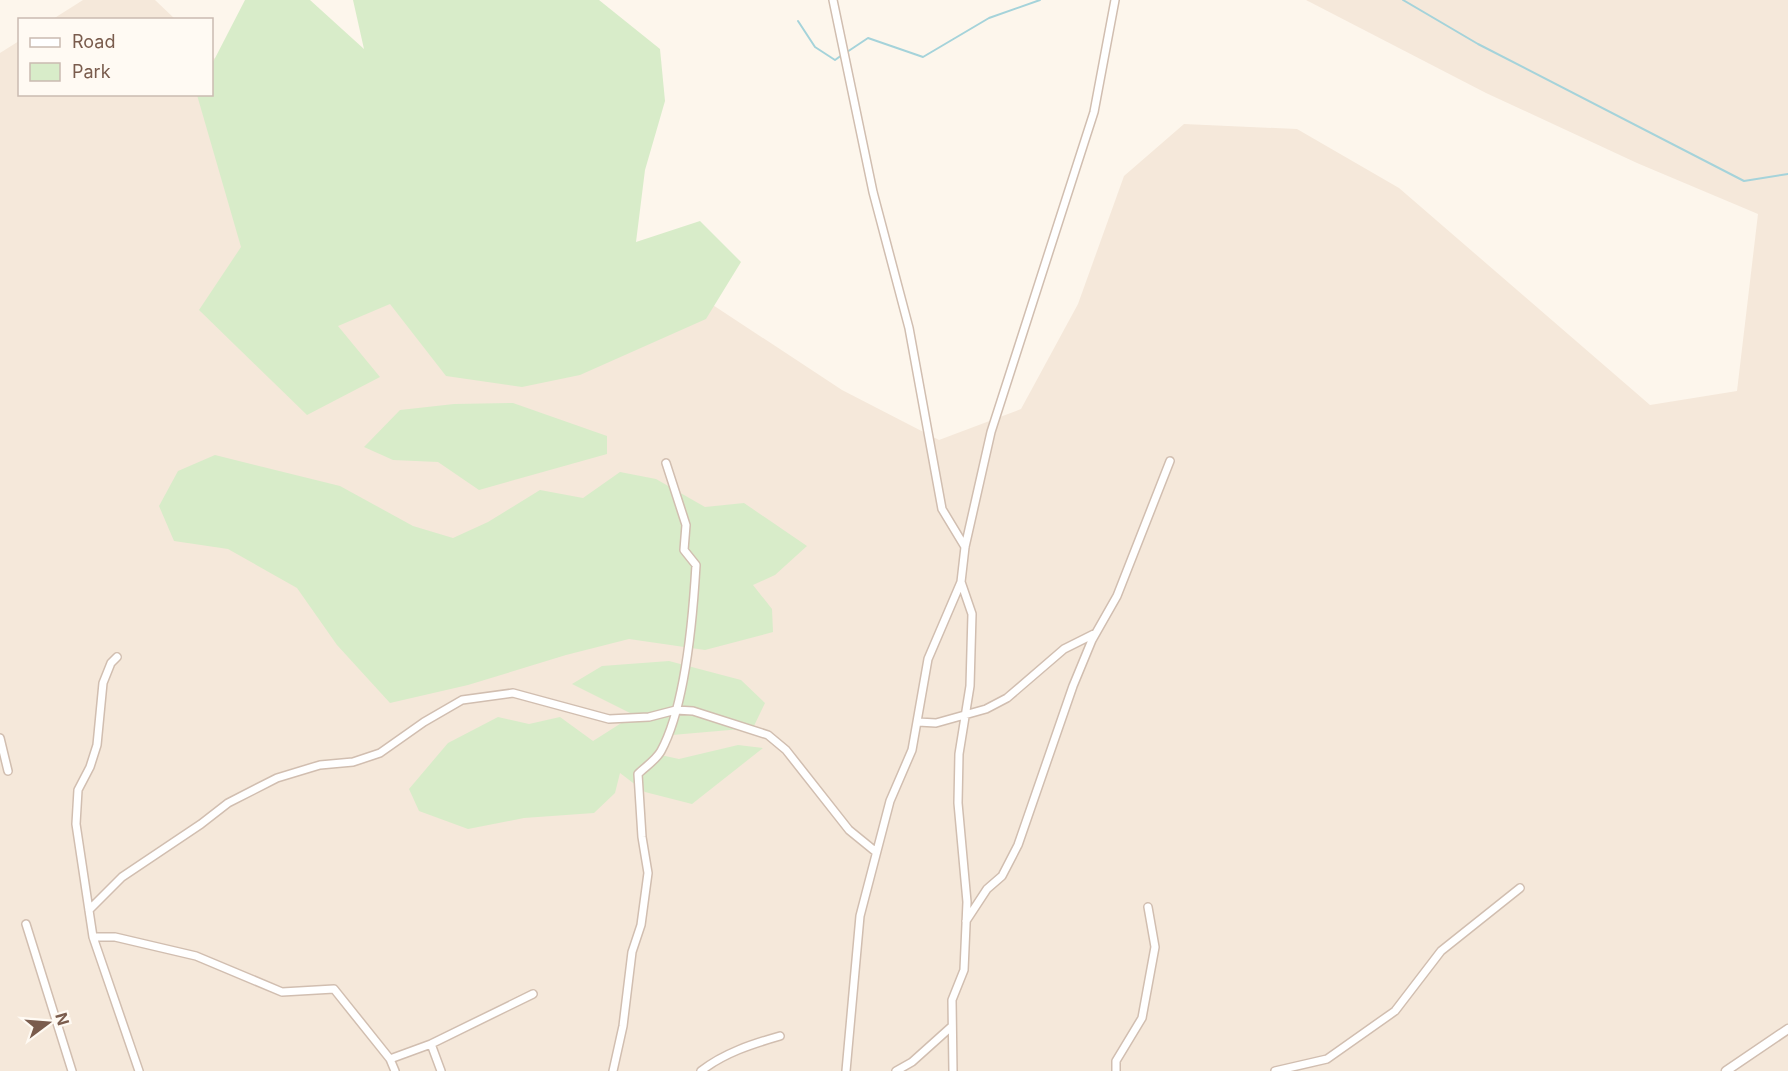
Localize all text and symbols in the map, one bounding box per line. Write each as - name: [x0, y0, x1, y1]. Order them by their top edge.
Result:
- legend: [18, 18, 213, 96]
- text: Road: [72, 31, 115, 52]
- text: Park: [72, 61, 111, 82]
- north arrow: [18, 993, 78, 1053]
- text: N: [51, 1010, 74, 1027]

